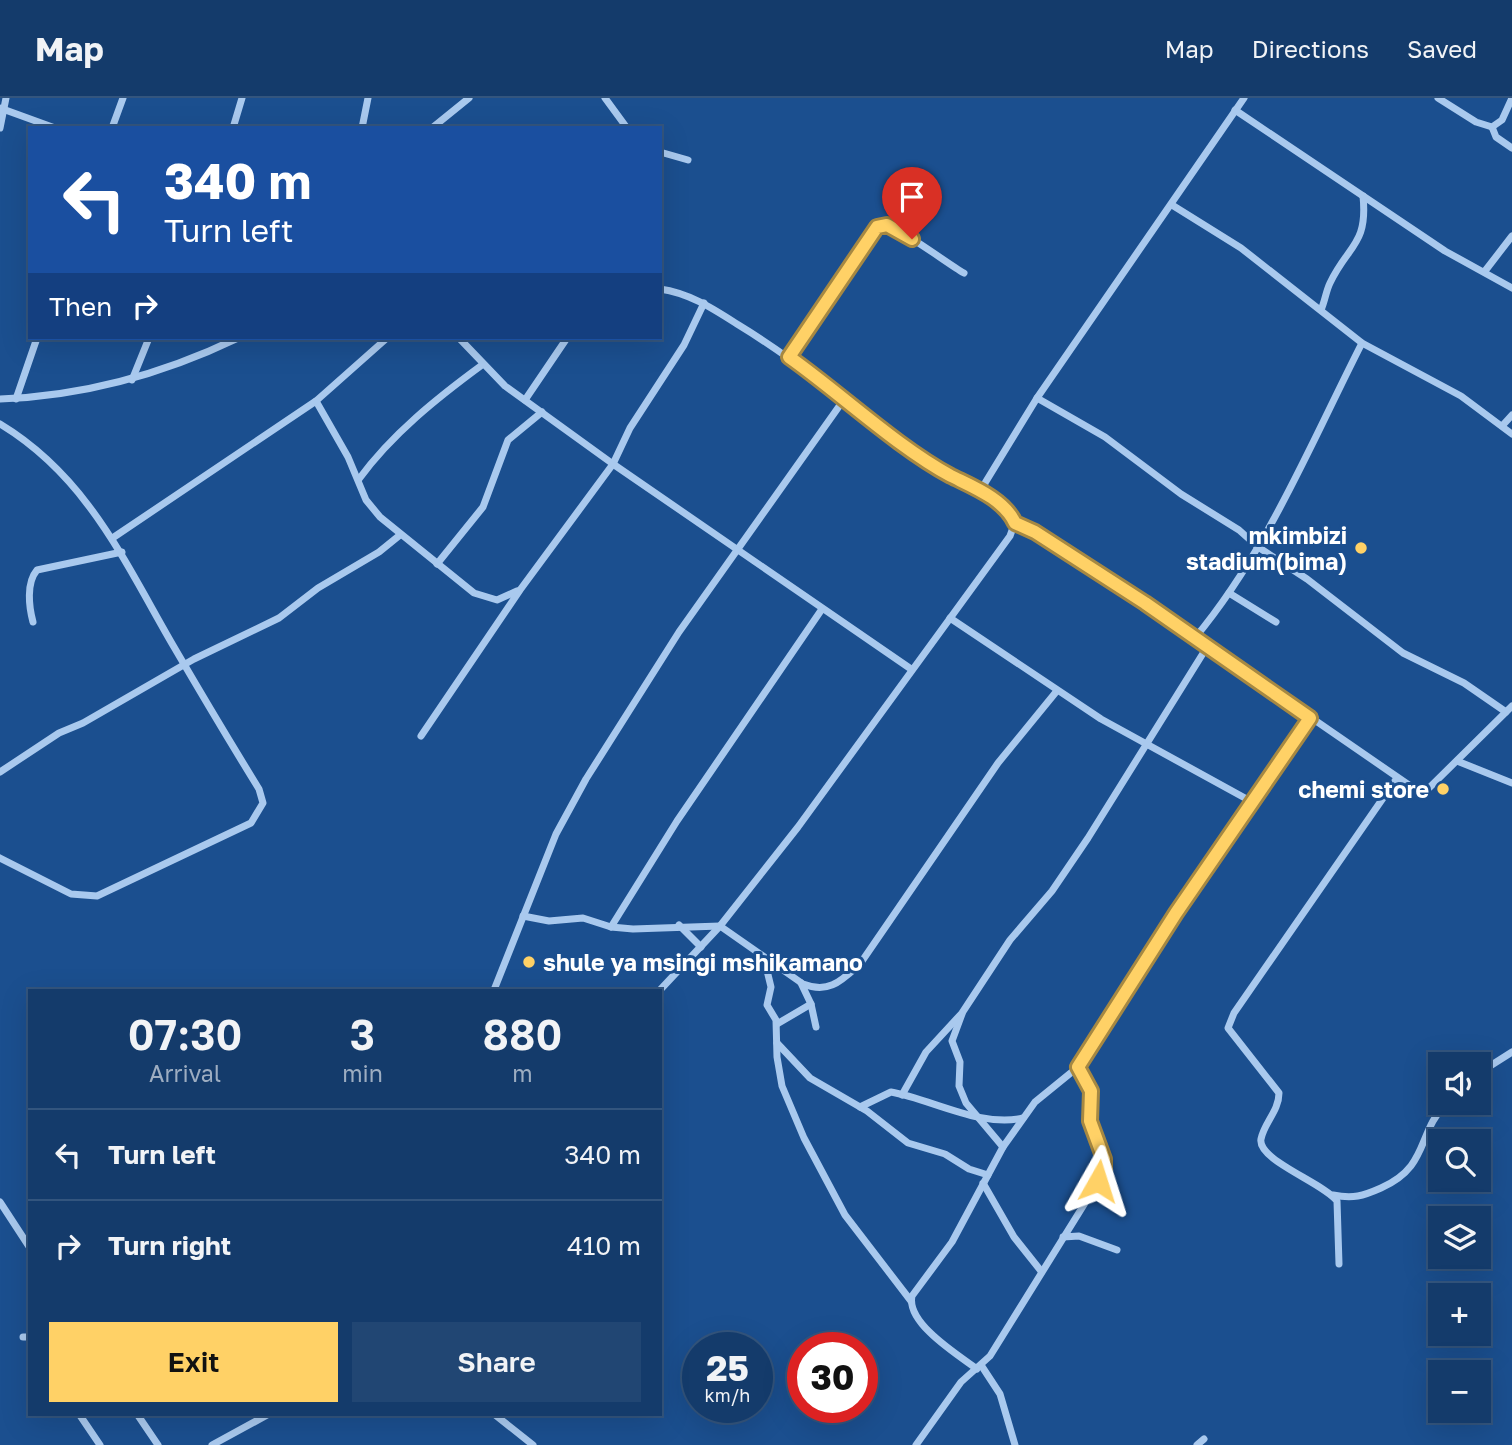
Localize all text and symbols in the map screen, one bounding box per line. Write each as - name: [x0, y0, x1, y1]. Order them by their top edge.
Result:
- text: Map: [35, 29, 104, 68]
- text: Map: [1165, 34, 1214, 63]
- text: Directions: [1252, 34, 1369, 63]
- text: Saved: [1407, 34, 1477, 63]
- text: 340 m: [164, 151, 312, 210]
- icon: left: [49, 154, 140, 245]
- pin: [882, 167, 942, 239]
- icon: arrive: [893, 178, 931, 216]
- text: Turn left: [164, 211, 293, 249]
- icon: right: [126, 287, 164, 325]
- text: Then: [49, 291, 112, 322]
- place label: mkimbizi stadium(bima): [1186, 521, 1347, 575]
- marker: mkimbizi stadium(bima): [1353, 540, 1369, 556]
- place label: chemi store: [1298, 775, 1429, 803]
- marker: chemi store: [1435, 781, 1451, 797]
- place label: shule ya msingi mshikamano: [543, 948, 863, 976]
- marker: shule ya msingi mshikamano: [521, 954, 537, 970]
- text: 07:30: [128, 1009, 242, 1059]
- text: 3: [350, 1009, 375, 1059]
- text: 880: [483, 1009, 562, 1059]
- map controls: [1428, 1052, 1491, 1423]
- button: sound: [1428, 1052, 1491, 1115]
- text: Arrival: [149, 1059, 221, 1087]
- text: min: [342, 1059, 383, 1087]
- text: m: [512, 1059, 533, 1087]
- button: search: [1428, 1129, 1491, 1192]
- icon: left: [49, 1136, 87, 1174]
- text: Turn left: [108, 1139, 216, 1170]
- text: 340 m: [564, 1139, 641, 1170]
- position arrow: [1061, 1144, 1135, 1218]
- button: layers: [1428, 1206, 1491, 1269]
- icon: right: [49, 1227, 87, 1265]
- text: Turn right: [108, 1230, 231, 1261]
- text: 410 m: [567, 1230, 641, 1261]
- button: +: [1428, 1283, 1491, 1346]
- button: Exit: [49, 1322, 338, 1402]
- button: Share: [352, 1322, 641, 1402]
- speed limit sign: 30: [787, 1332, 878, 1423]
- text: 25: [706, 1347, 749, 1389]
- button: −: [1428, 1360, 1491, 1423]
- text: km/h: [705, 1384, 750, 1406]

